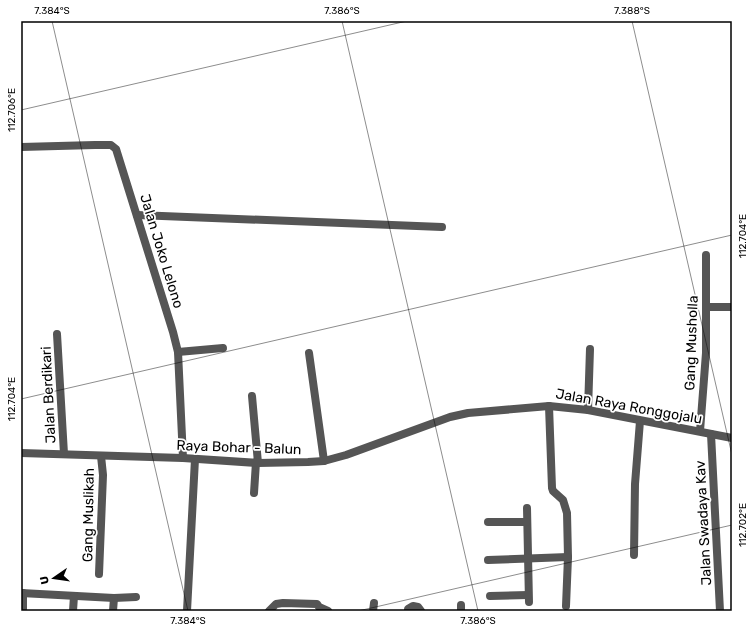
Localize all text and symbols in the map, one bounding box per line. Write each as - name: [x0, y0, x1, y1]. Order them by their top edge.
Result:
- text: 7.384°S: [34, 5, 70, 17]
- text: 7.386°S: [324, 5, 360, 17]
- text: 7.388°S: [614, 5, 650, 17]
- text: 112.706°E: [6, 88, 18, 132]
- street label: Jalan Joko Lelono: [136, 192, 187, 310]
- text: 112.704°E: [737, 214, 749, 258]
- street label: Gang Musholla: [681, 295, 702, 391]
- street label: Jalan Berdikari: [37, 346, 60, 444]
- text: 112.704°E: [6, 377, 18, 421]
- street label: Jalan Raya Ronggojalu: [554, 385, 703, 428]
- street label: Raya Bohar - Balun: [176, 437, 302, 458]
- street label: Jalan Swadaya Kav: [692, 460, 715, 586]
- street label: Gang Muslikah: [79, 468, 98, 562]
- text: 112.702°E: [737, 503, 749, 547]
- north arrow: [34, 558, 74, 598]
- text: U: [38, 575, 52, 585]
- text: 7.384°S: [170, 615, 206, 627]
- text: 7.386°S: [460, 615, 496, 627]

